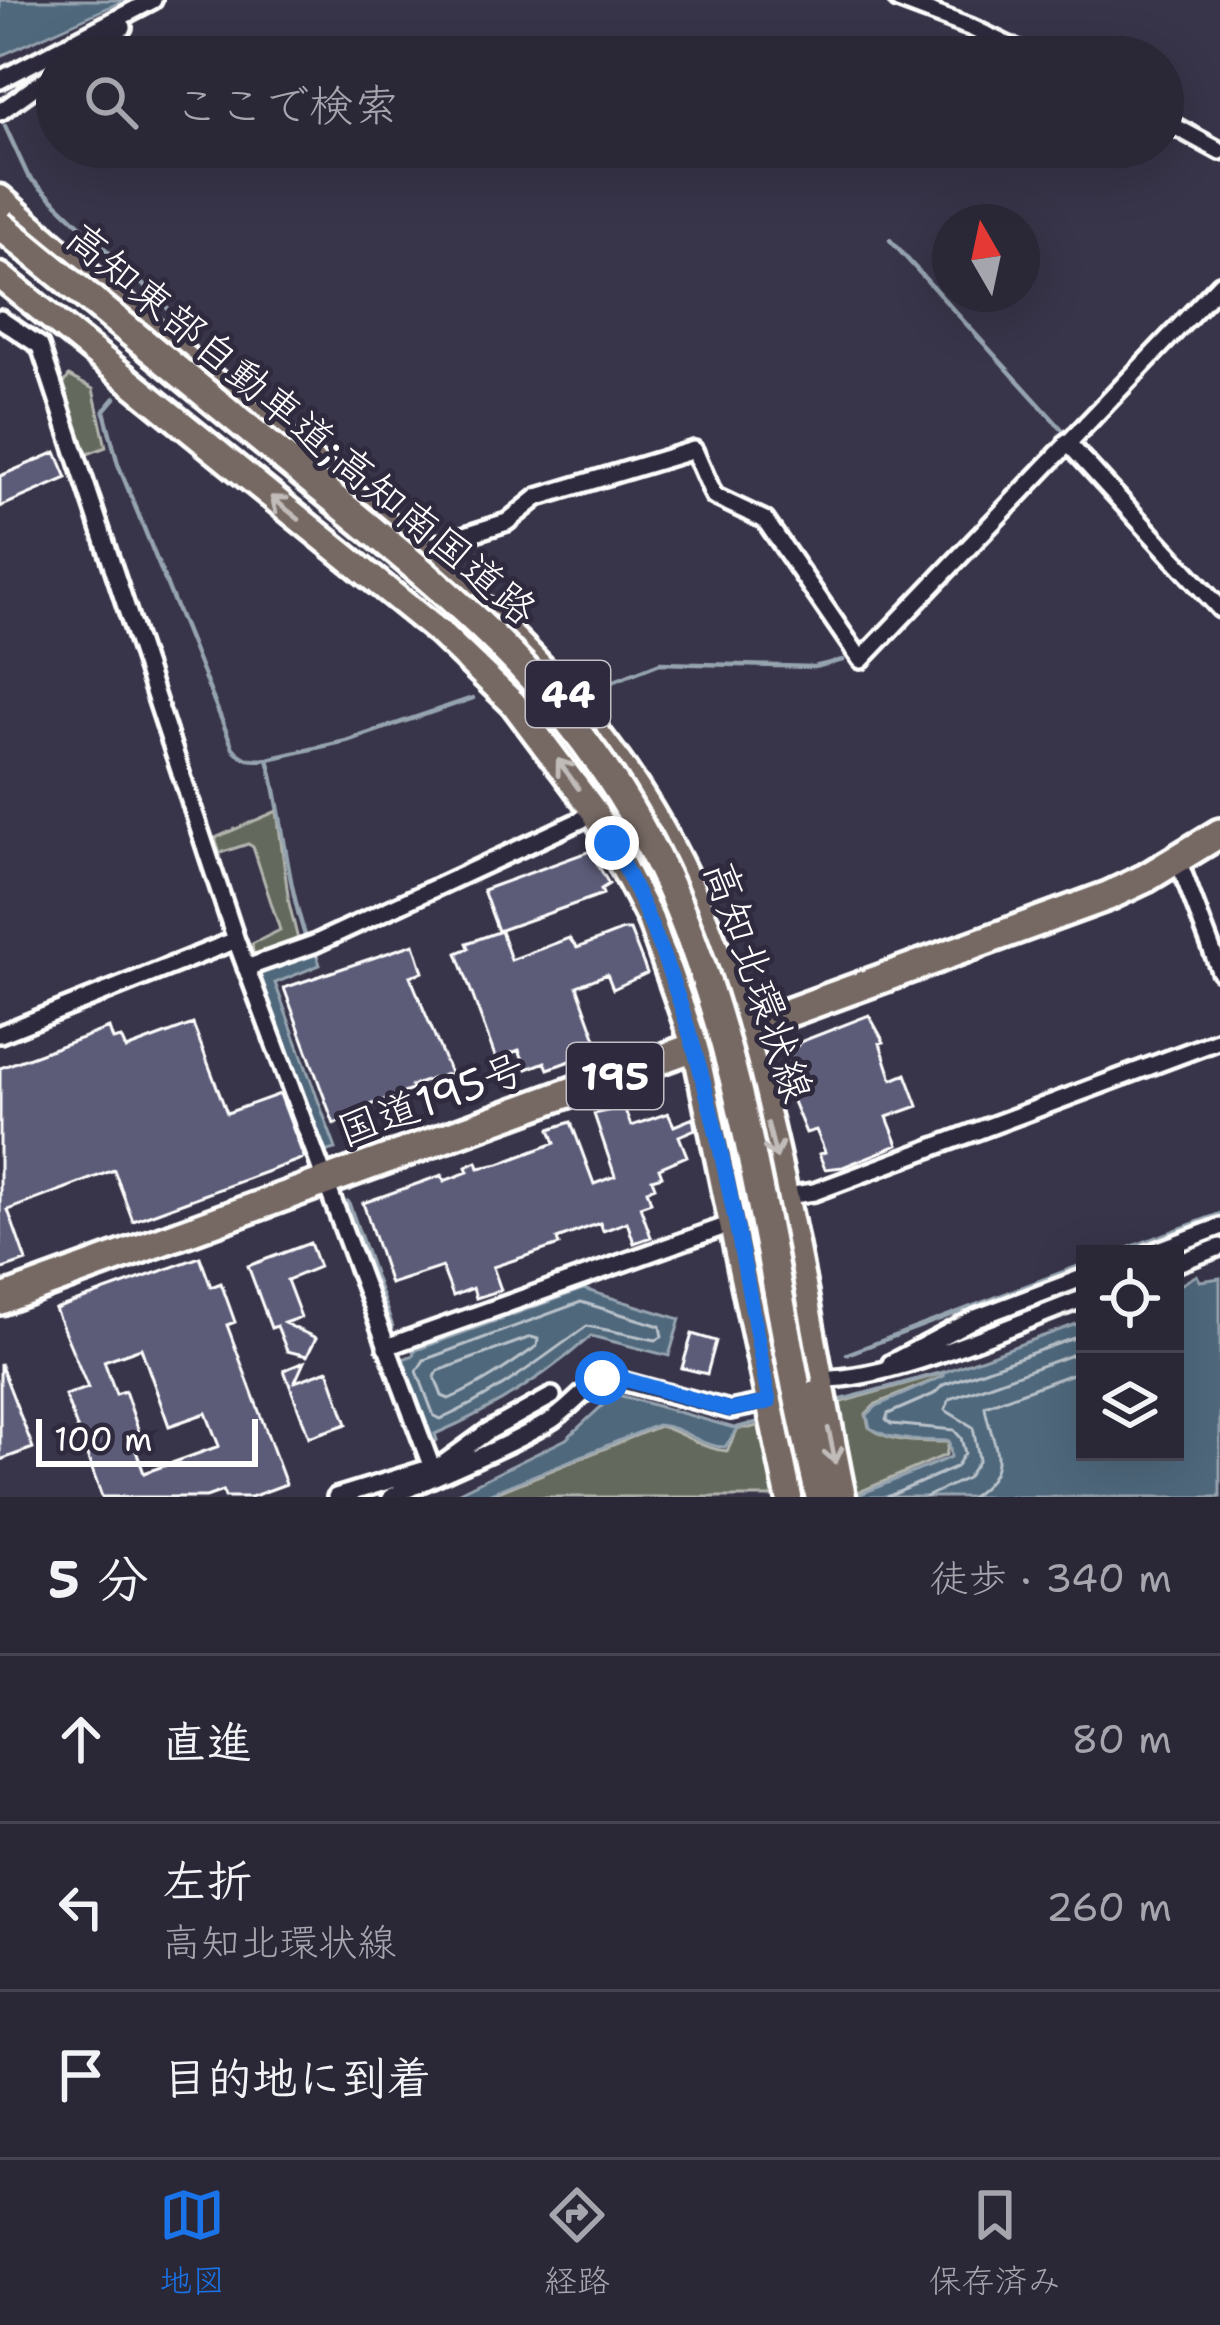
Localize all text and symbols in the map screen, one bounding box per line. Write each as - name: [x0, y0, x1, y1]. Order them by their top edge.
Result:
- search box: [36, 36, 1184, 168]
- icon: search: [78, 69, 144, 135]
- text: ここで検索: [174, 75, 399, 135]
- north arrow: [932, 204, 1040, 312]
- street label: 高知東部自動車道;高知南国道路: [54, 209, 550, 637]
- one-way arrow: [270, 495, 302, 521]
- road number: 44: [526, 661, 610, 727]
- one-way arrow: [556, 758, 581, 791]
- route end: [585, 816, 639, 870]
- street label: 高知北環状線: [692, 853, 826, 1109]
- street label: 国道195号: [329, 1039, 533, 1159]
- road number: 195: [567, 1043, 663, 1109]
- one-way arrow: [762, 1121, 784, 1159]
- map controls: [1076, 1245, 1184, 1461]
- button: locate: [1076, 1245, 1184, 1353]
- route start: [575, 1351, 629, 1405]
- button: layers: [1076, 1353, 1184, 1461]
- scale bar: [36, 1413, 258, 1466]
- text: 100 m: [54, 1417, 153, 1462]
- one-way arrow: [822, 1427, 845, 1465]
- text: 5 分: [48, 1545, 148, 1613]
- text: 徒歩 · 340 m: [929, 1552, 1172, 1604]
- icon: ahead: [48, 1706, 114, 1772]
- text: 直進: [162, 1712, 252, 1772]
- text: 80 m: [1071, 1713, 1172, 1765]
- text: 左折: [162, 1851, 252, 1911]
- icon: left: [48, 1874, 114, 1940]
- text: 260 m: [1046, 1881, 1172, 1933]
- text: 高知北環状線: [162, 1916, 396, 1968]
- icon: arrive: [48, 2042, 114, 2108]
- text: 目的地に到着: [162, 2048, 432, 2108]
- tab: 地図: [159, 2182, 225, 2303]
- tab: 経路: [544, 2182, 610, 2303]
- tab: 保存済み: [929, 2182, 1061, 2303]

